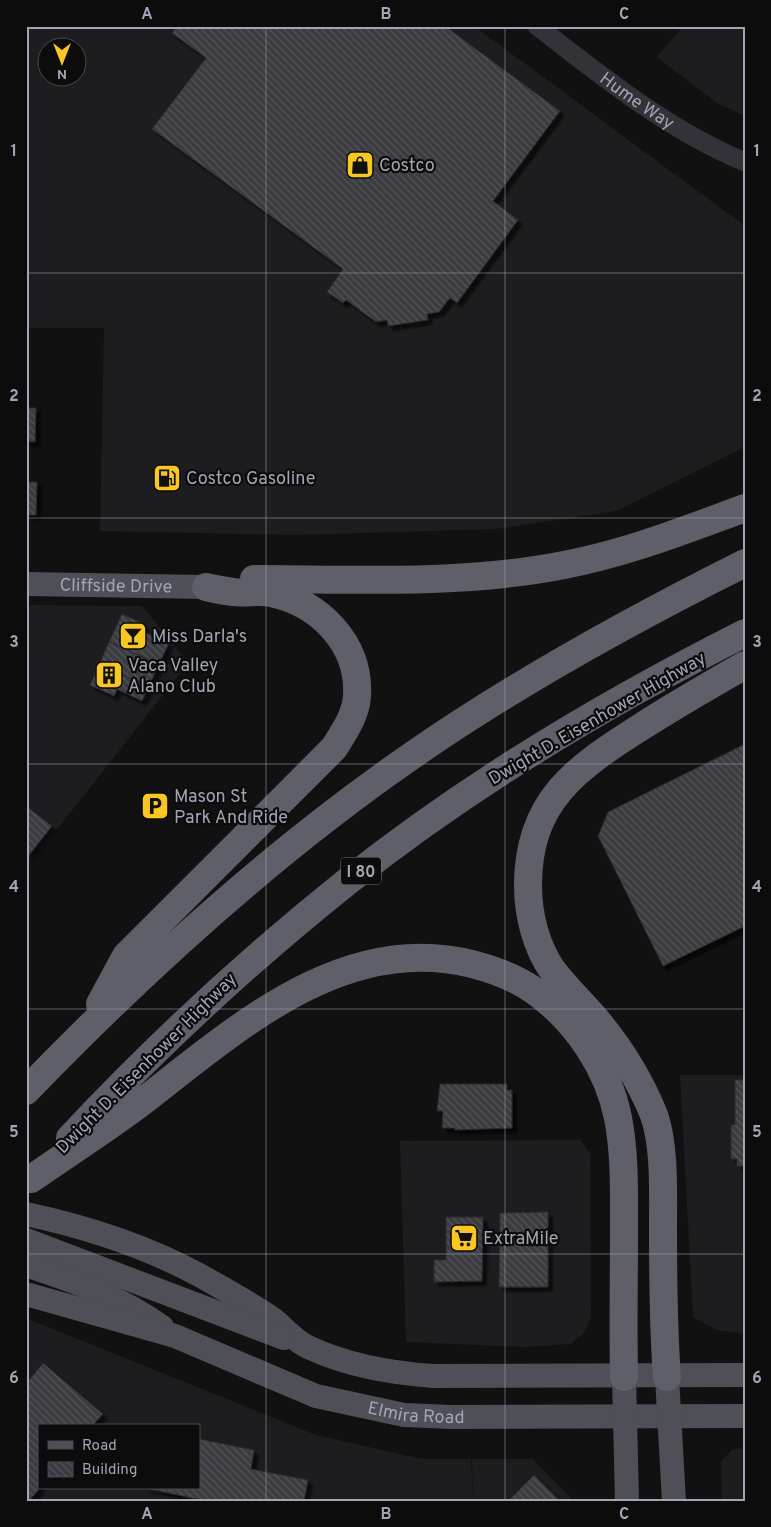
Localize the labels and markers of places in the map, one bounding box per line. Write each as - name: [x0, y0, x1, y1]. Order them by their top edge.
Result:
- shop icon: Costco: [345, 150, 375, 180]
- place label: Costco: [379, 155, 435, 178]
- fuel station icon: Costco Gasoline: [152, 463, 182, 493]
- place label: Costco Gasoline: [186, 468, 315, 491]
- bar icon: Miss Darla's: [118, 621, 148, 651]
- place label: Miss Darla's: [152, 626, 247, 649]
- place label: Vaca Valley Alano Club: [128, 655, 218, 699]
- building icon: Vaca Valley Alano Club: [94, 660, 124, 690]
- place label: Mason St Park And Ride: [174, 786, 288, 830]
- parking icon: Mason St Park And Ride: [140, 791, 170, 821]
- supermarket icon: ExtraMile: [449, 1223, 479, 1253]
- place label: ExtraMile: [483, 1228, 559, 1251]

